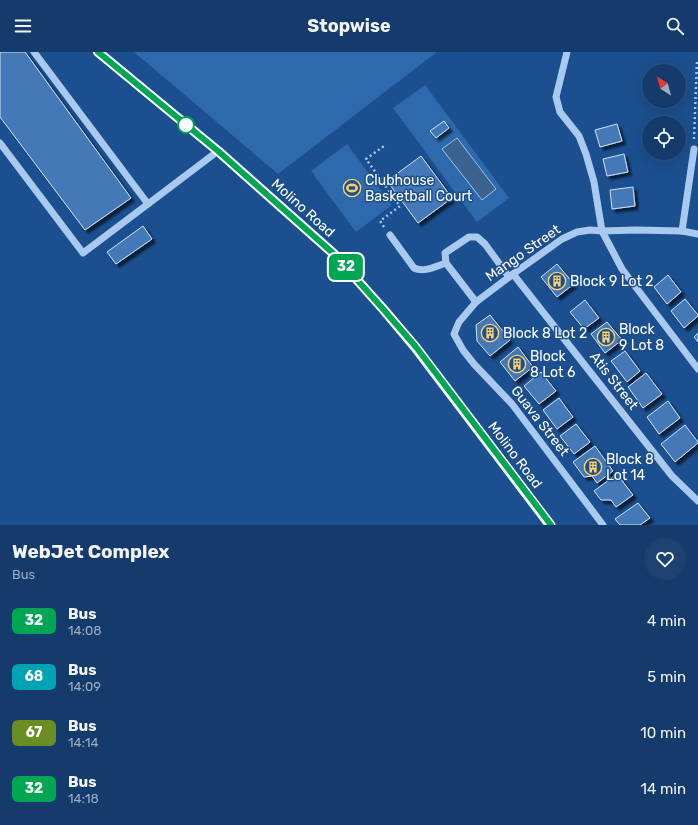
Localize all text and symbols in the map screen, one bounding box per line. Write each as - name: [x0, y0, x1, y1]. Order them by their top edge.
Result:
- icon: menu: [12, 15, 34, 37]
- text: Stopwise: [307, 15, 391, 37]
- icon: search: [664, 15, 686, 37]
- north arrow: [642, 64, 686, 108]
- map controls: [642, 64, 686, 160]
- unlabelled marker: [177, 116, 195, 134]
- button: locate: [642, 116, 686, 160]
- place label: Clubhouse Basketball Court: [365, 172, 473, 205]
- street label: Molino Road: [268, 175, 338, 241]
- sports icon: Clubhouse Basketball Court: [342, 178, 362, 198]
- street label: Mango Street: [482, 221, 564, 285]
- line badge: 32: [328, 254, 364, 280]
- text: 32: [337, 258, 355, 275]
- building icon: Block 9 Lot 2: [547, 271, 567, 291]
- place label: Block 9 Lot 2: [570, 273, 654, 290]
- place label: Block 9 Lot 8: [619, 321, 664, 354]
- building icon: Block 8 Lot 2: [480, 323, 500, 343]
- place label: Block 8 Lot 2: [503, 325, 587, 342]
- building icon: Block 9 Lot 8: [596, 327, 616, 347]
- place label: Block 8 Lot 6: [530, 348, 575, 381]
- street label: Atis Street: [586, 349, 642, 414]
- building icon: Block 8 Lot 6: [507, 354, 527, 374]
- street label: Guava Street: [507, 382, 573, 460]
- street label: Molino Road: [484, 418, 546, 492]
- place label: Block 8 Lot 14: [606, 451, 654, 484]
- building icon: Block 8 Lot 14: [583, 457, 603, 477]
- button: heart: [644, 538, 686, 580]
- text: WebJet Complex: [12, 540, 170, 563]
- text: Bus: [12, 567, 35, 582]
- text: Bus: [68, 605, 96, 623]
- text: 32: [25, 612, 43, 629]
- text: 4 min: [647, 612, 686, 630]
- text: 14:08: [68, 623, 102, 638]
- text: Bus: [68, 661, 96, 679]
- text: 68: [25, 668, 43, 685]
- text: 5 min: [647, 668, 686, 686]
- text: 14:09: [68, 679, 101, 694]
- text: Bus: [68, 717, 96, 735]
- text: 67: [26, 724, 42, 741]
- text: 10 min: [640, 724, 686, 742]
- text: 14:14: [68, 735, 99, 750]
- text: Bus: [68, 773, 96, 791]
- text: 32: [25, 780, 43, 797]
- text: 14 min: [641, 780, 686, 798]
- text: 14:18: [68, 791, 99, 806]

